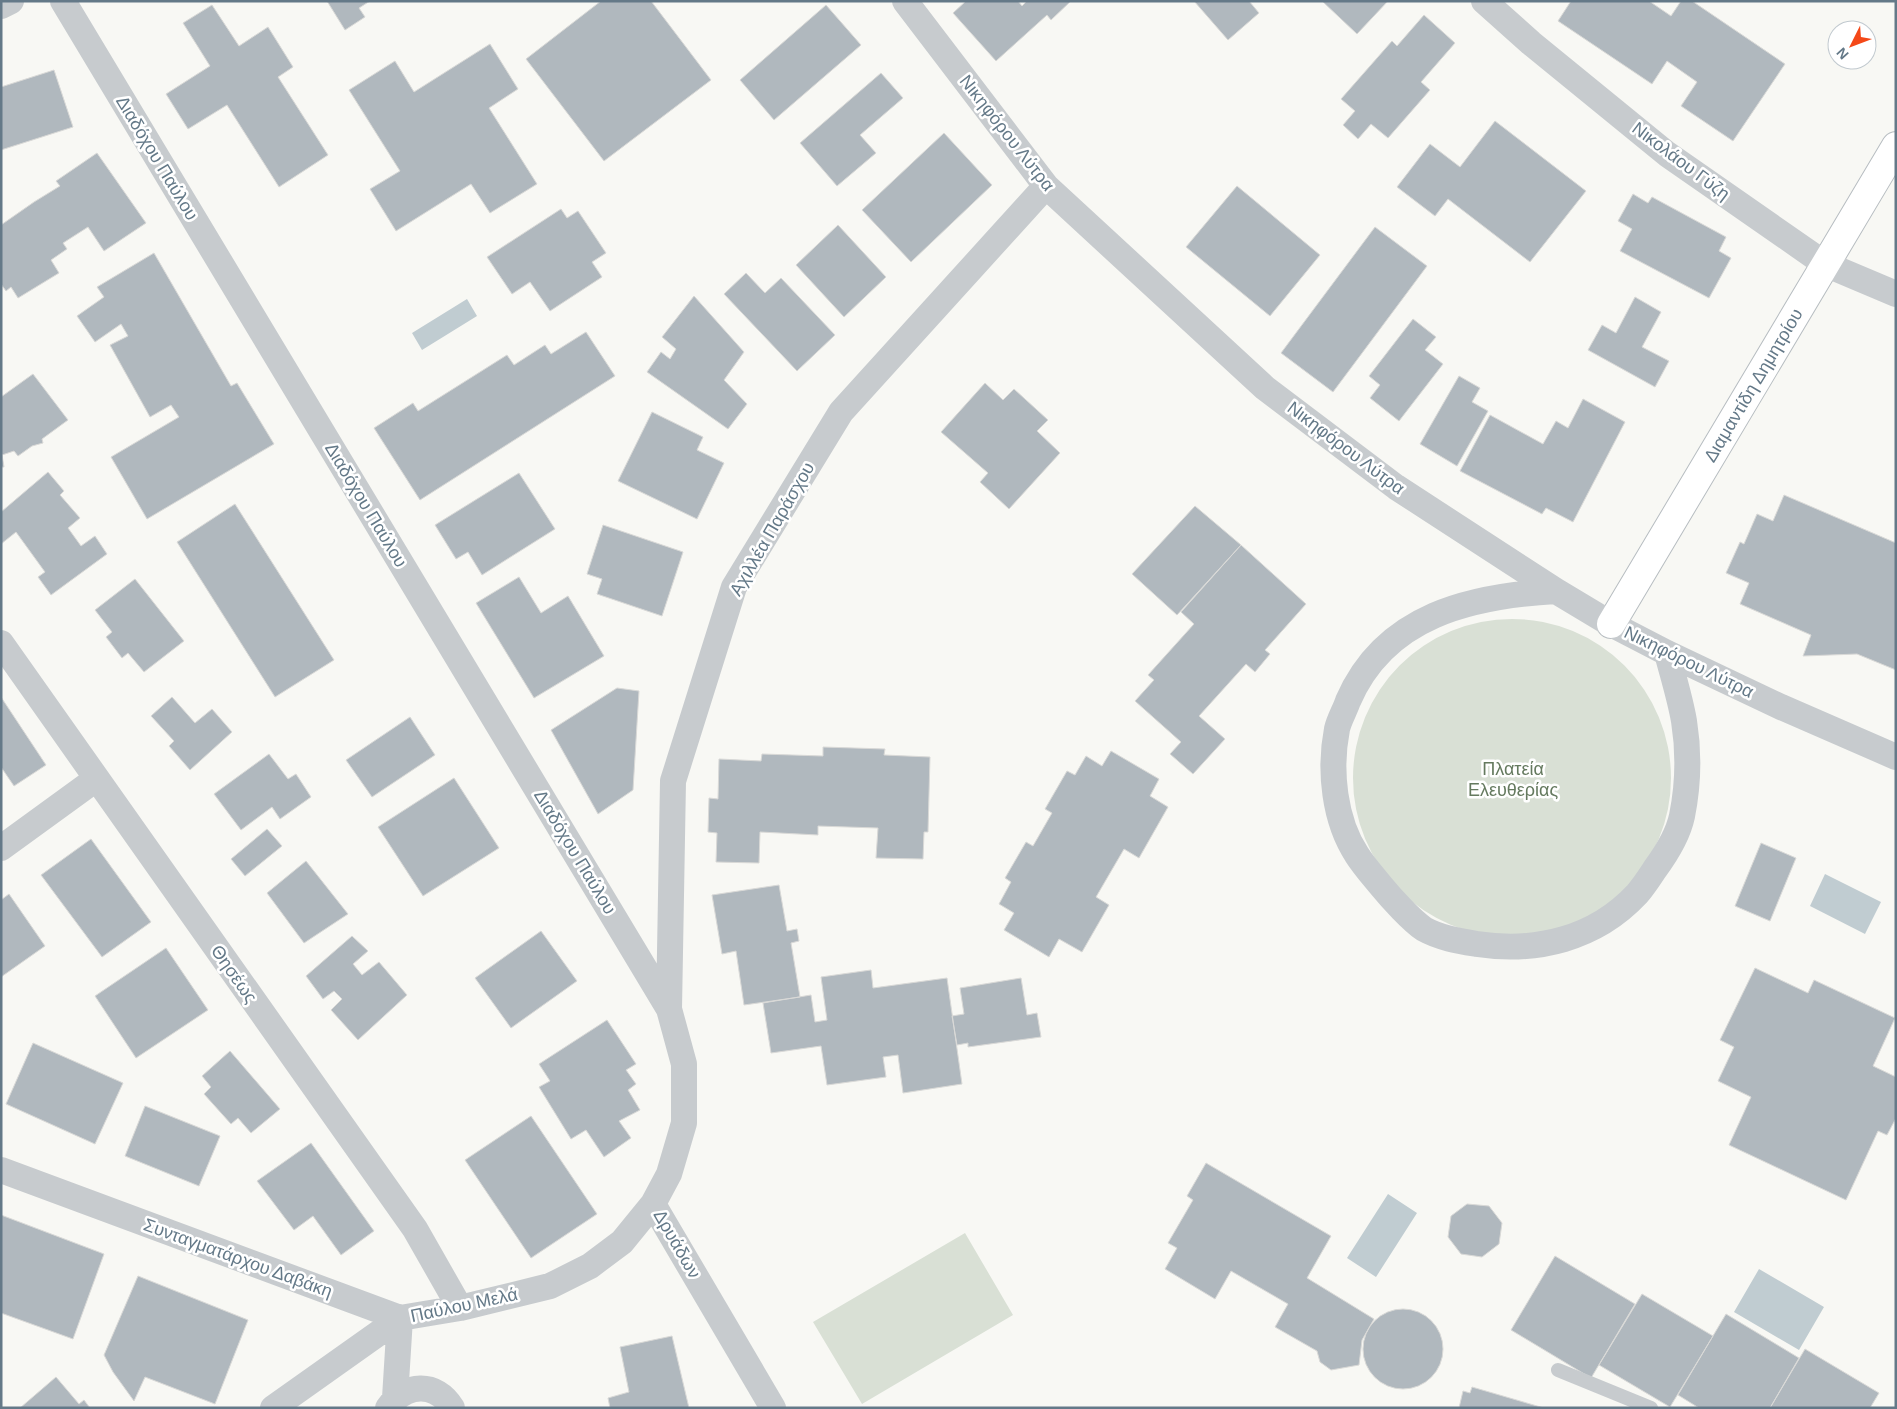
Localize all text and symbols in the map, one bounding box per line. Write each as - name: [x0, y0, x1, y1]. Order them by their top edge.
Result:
- north arrow: [1827, 20, 1877, 70]
- text: N: [1833, 45, 1852, 63]
- street label: Νικηφόρου Λύτρα: [956, 71, 1058, 195]
- street label: Διαδόχου Παύλου: [112, 92, 202, 224]
- street label: Νικολάου Γύζη: [1628, 118, 1734, 204]
- street label: Διαμαντίδη Δημητρίου: [1700, 305, 1807, 466]
- street label: Νικηφόρου Λύτρα: [1284, 397, 1408, 499]
- street label: Διαδόχου Παύλου: [321, 439, 411, 571]
- street label: Αχιλλέα Παράσχου: [726, 459, 818, 599]
- street label: Νικηφόρου Λύτρα: [1621, 622, 1757, 702]
- park label: Πλατεία Ελευθερίας: [1468, 759, 1558, 800]
- street label: Διαδόχου Παύλου: [530, 786, 620, 918]
- street label: Θησέως: [207, 941, 261, 1007]
- street label: Δρυάδων: [649, 1206, 705, 1282]
- street label: Συνταγματάρχου Δαβάκη: [141, 1214, 335, 1302]
- street label: Παύλου Μελά: [409, 1284, 519, 1326]

